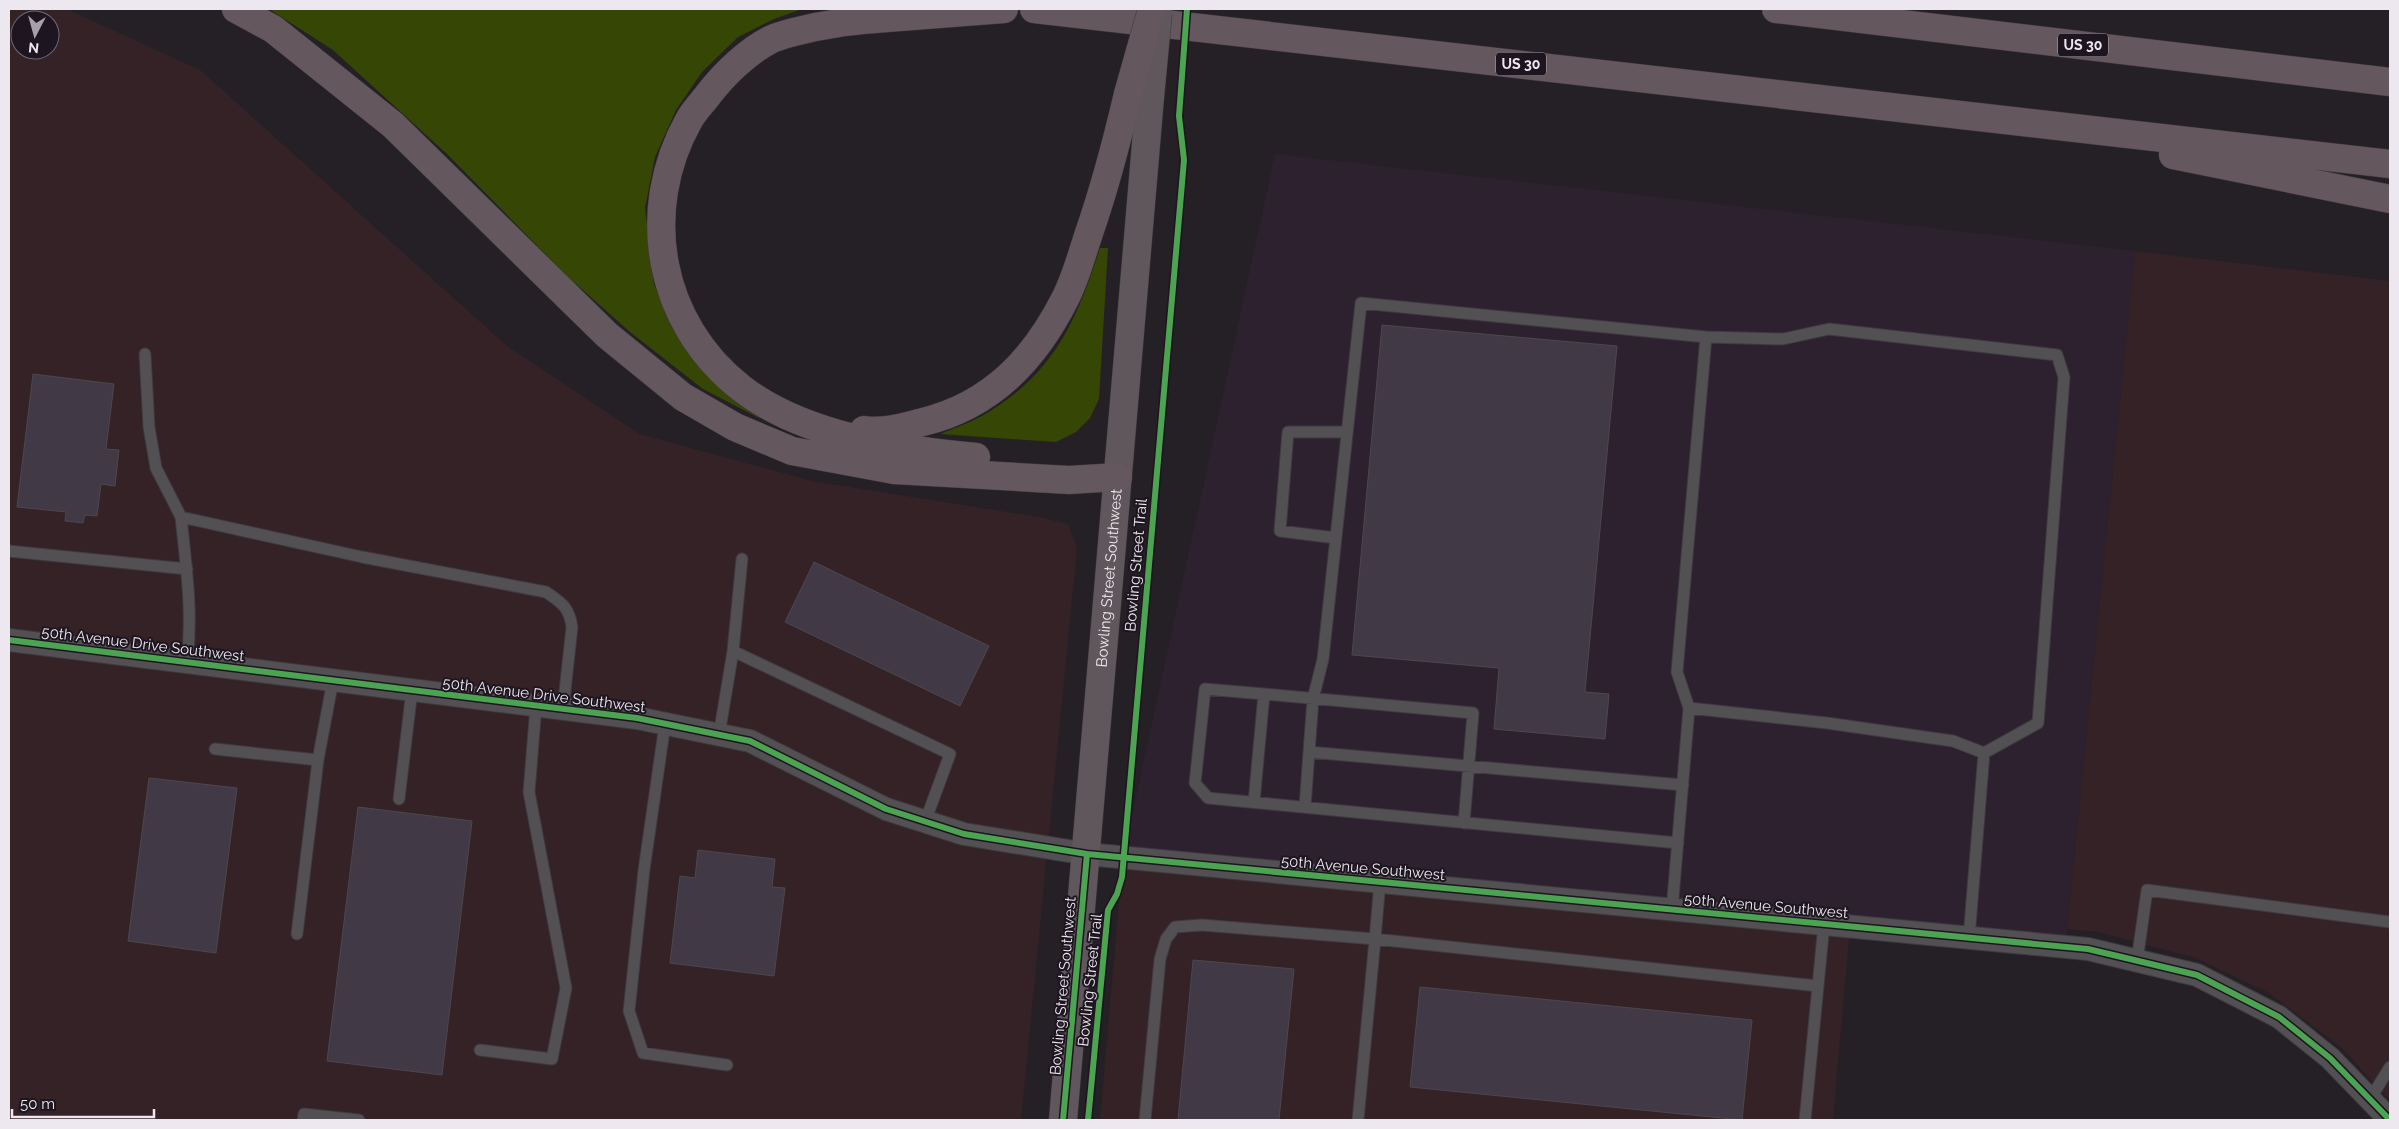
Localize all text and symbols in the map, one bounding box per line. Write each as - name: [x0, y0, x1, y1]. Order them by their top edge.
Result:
- north arrow: [10, 10, 60, 60]
- road number: US 30: [2058, 34, 2108, 56]
- text: N: [27, 39, 40, 56]
- road number: US 30: [1496, 52, 1546, 76]
- street label: Bowling Street Southwest: [1093, 488, 1126, 668]
- street label: Bowling Street Trail: [1121, 497, 1151, 632]
- street label: 50th Avenue Drive Southwest: [41, 623, 245, 665]
- street label: 50th Avenue Drive Southwest: [442, 674, 646, 716]
- street label: 50th Avenue Southwest: [1280, 852, 1446, 884]
- street label: 50th Avenue Southwest: [1683, 890, 1849, 922]
- street label: Bowling Street Southwest: [1046, 896, 1080, 1076]
- street label: Bowling Street Trail: [1074, 912, 1106, 1047]
- scale bar: [12, 1086, 155, 1118]
- text: 50 m: [20, 1095, 55, 1113]

